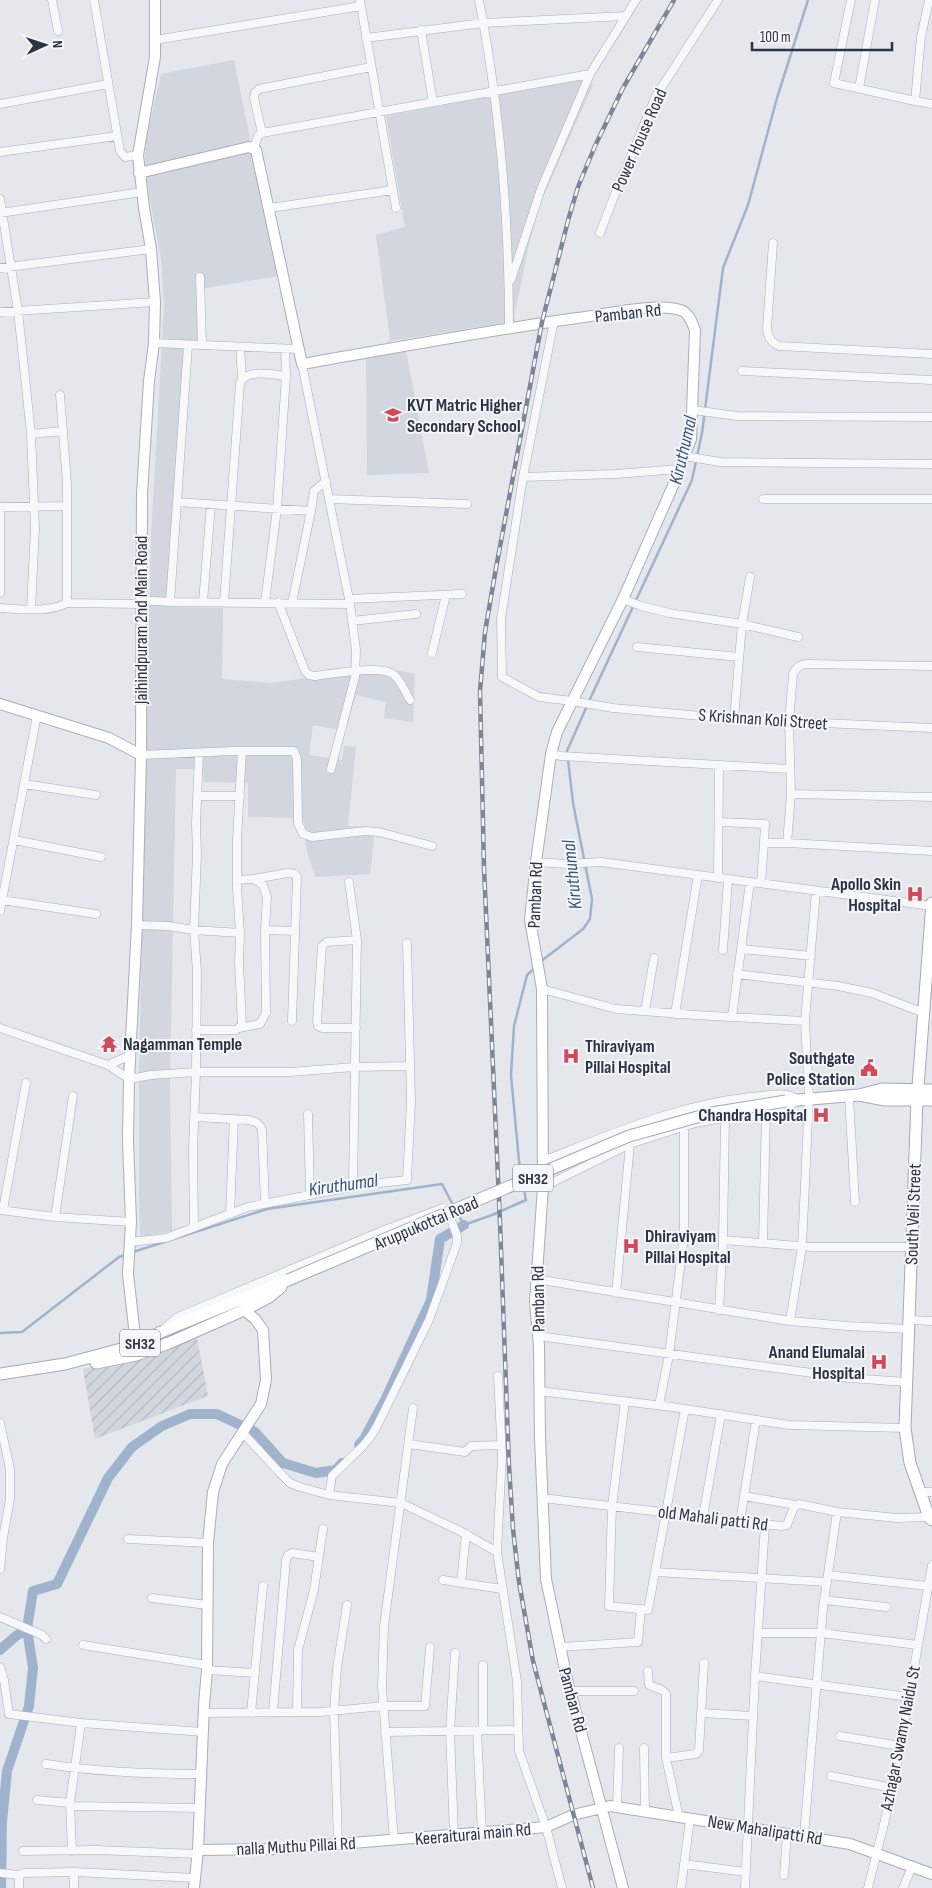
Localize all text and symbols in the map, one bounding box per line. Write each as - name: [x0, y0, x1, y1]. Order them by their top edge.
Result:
- north arrow: [20, 20, 70, 70]
- scale bar: [752, 20, 892, 52]
- text: 100 m: [760, 28, 791, 47]
- text: N: [49, 40, 66, 49]
- street label: Power House Road: [607, 85, 672, 195]
- street label: Pamban Rd: [594, 300, 662, 327]
- place label: KVT Matric Higher Secondary School: [407, 395, 522, 437]
- school or university icon: KVT Matric Higher Secondary School: [383, 405, 403, 425]
- water label: Kiruthumal: [664, 413, 703, 487]
- street label: Jaihindpuram 2nd Main Road: [131, 536, 152, 705]
- street label: S Krishnan Koli Street: [698, 704, 829, 735]
- water label: Kiruthumal: [557, 839, 588, 911]
- street label: Pamban Rd: [524, 861, 547, 929]
- place label: Apollo Skin Hospital: [830, 874, 901, 916]
- hospital icon: Apollo Skin Hospital: [905, 884, 925, 904]
- temple icon: Nagamman Temple: [99, 1034, 119, 1054]
- place label: Nagamman Temple: [123, 1034, 242, 1055]
- place label: Thiraviyam Pillai Hospital: [585, 1036, 671, 1078]
- hospital icon: Thiraviyam Pillai Hospital: [561, 1046, 581, 1066]
- place label: Southgate Police Station: [767, 1048, 855, 1090]
- public building icon: Southgate Police Station: [859, 1058, 879, 1078]
- place label: Chandra Hospital: [698, 1105, 807, 1126]
- hospital icon: Chandra Hospital: [811, 1105, 831, 1125]
- street label: South Veli Street: [901, 1162, 926, 1265]
- road number: SH32: [513, 1164, 553, 1192]
- water label: Kiruthumal: [307, 1169, 380, 1202]
- street label: Aruppukottai Road: [370, 1192, 481, 1255]
- place label: Dhiraviyam Pillai Hospital: [645, 1226, 731, 1268]
- hospital icon: Dhiraviyam Pillai Hospital: [621, 1236, 641, 1256]
- street label: Pamban Rd: [527, 1266, 550, 1332]
- road number: SH32: [120, 1330, 160, 1356]
- place label: Anand Elumalai Hospital: [768, 1342, 865, 1384]
- hospital icon: Anand Elumalai Hospital: [869, 1352, 889, 1372]
- street label: old Mahali patti Rd: [657, 1501, 769, 1536]
- street label: Azhagar Swamy Naidu St: [876, 1663, 925, 1813]
- street label: Pamban Rd: [554, 1665, 591, 1735]
- street label: New Mahalipatti Rd: [706, 1811, 824, 1850]
- street label: Keeraiturai main Rd: [414, 1819, 532, 1850]
- street label: nalla Muthu Pillai Rd: [236, 1833, 356, 1860]

